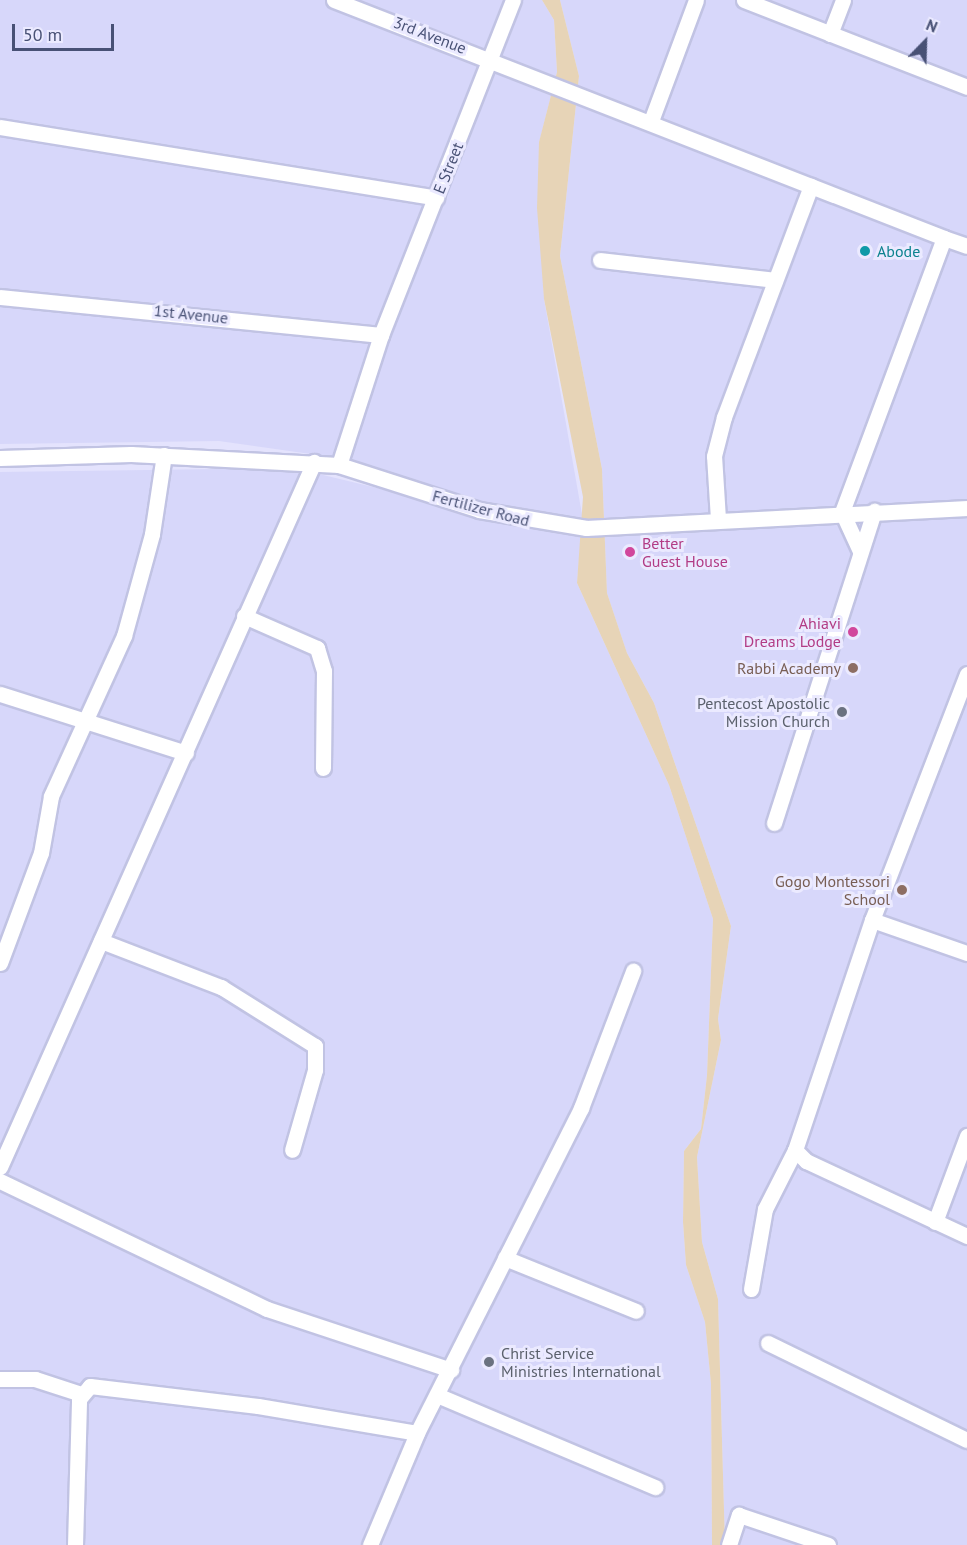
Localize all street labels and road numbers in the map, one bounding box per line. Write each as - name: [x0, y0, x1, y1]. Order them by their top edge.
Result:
- street label: 3rd Avenue: [391, 12, 469, 58]
- street label: E Street: [429, 140, 467, 196]
- street label: 1st Avenue: [153, 301, 229, 327]
- street label: Fertilizer Road: [430, 486, 532, 530]

